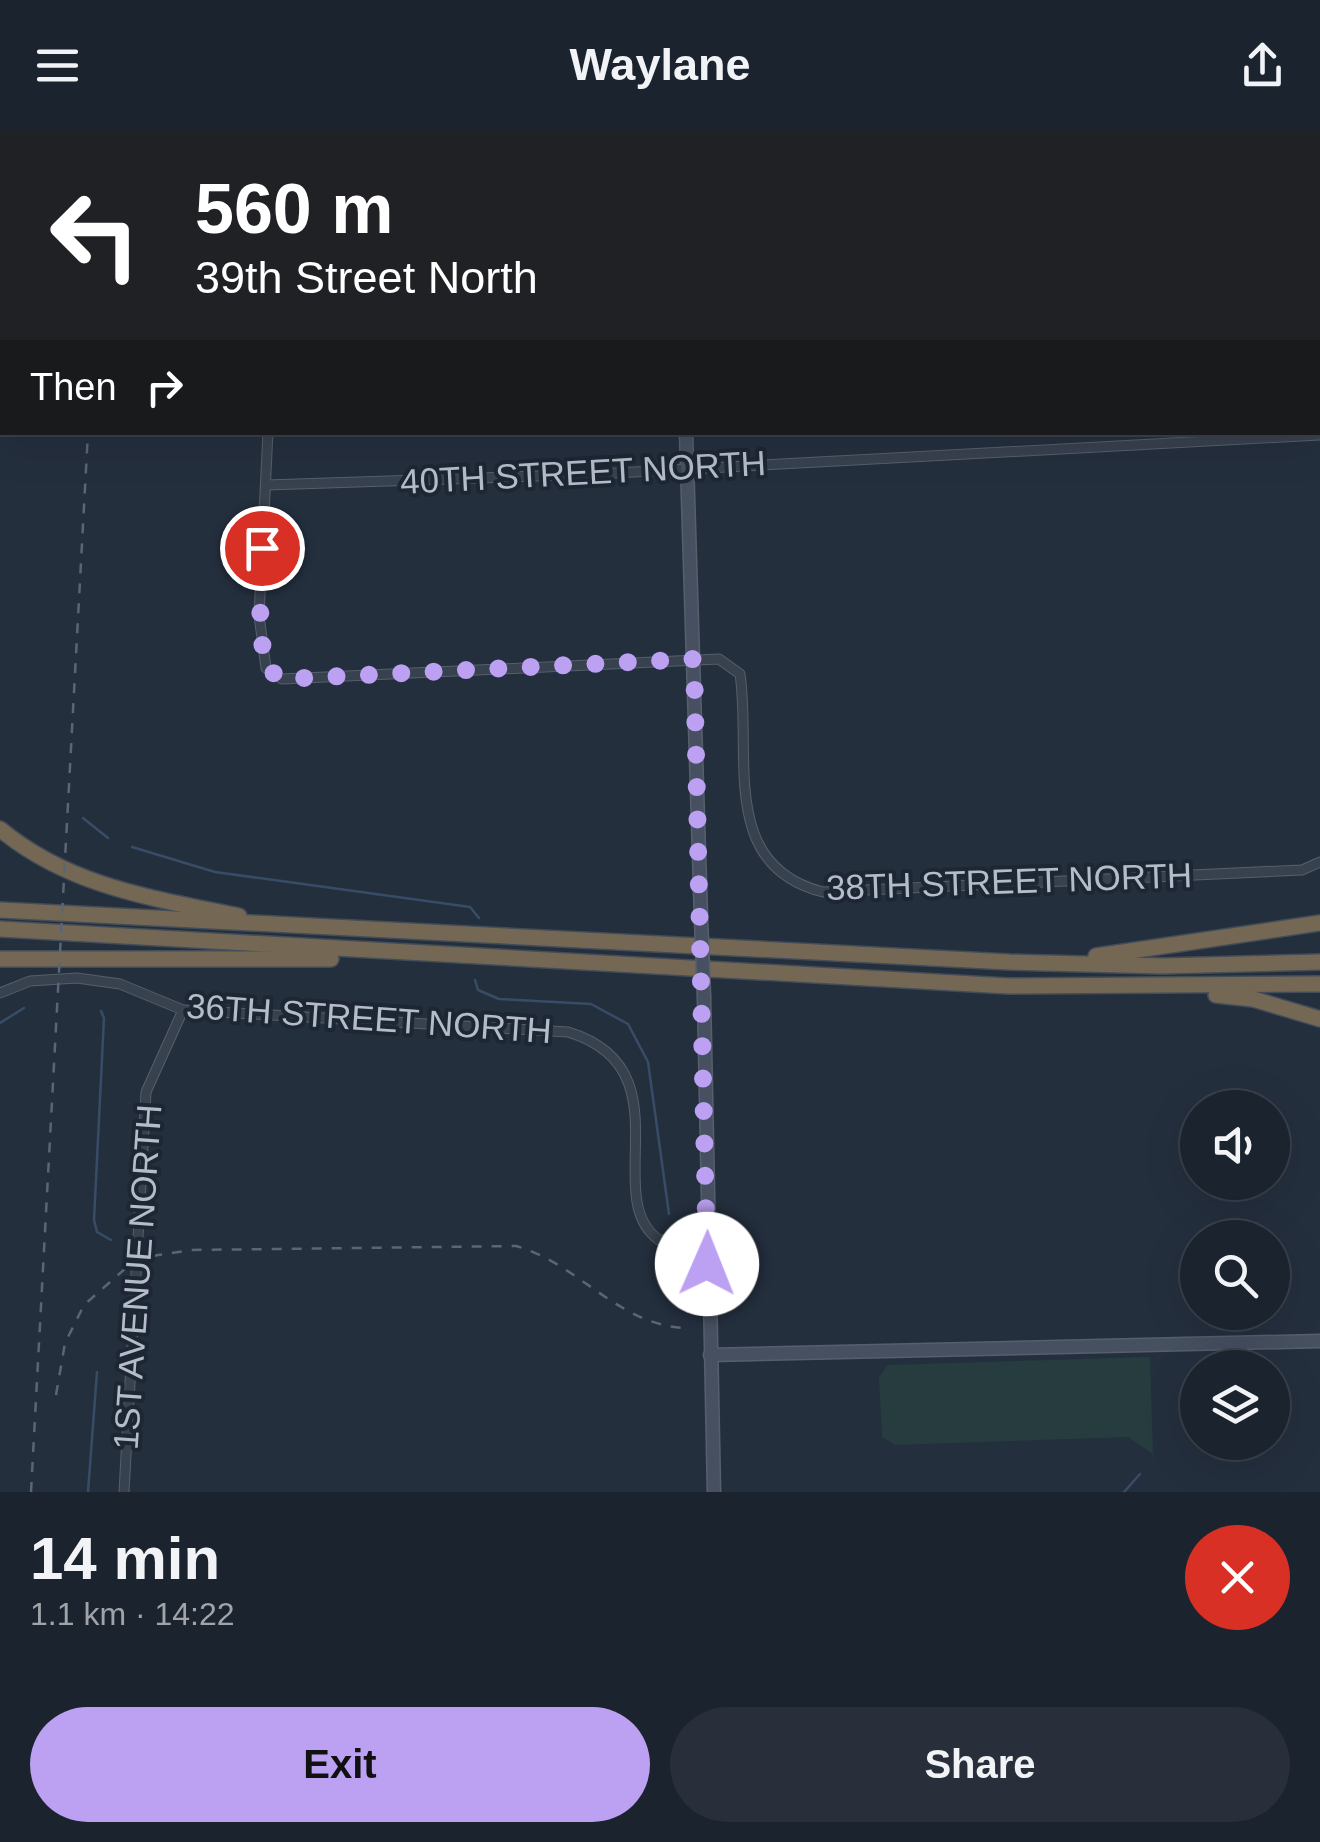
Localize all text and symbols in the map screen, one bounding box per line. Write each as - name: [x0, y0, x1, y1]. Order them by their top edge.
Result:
- icon: menu: [30, 38, 85, 93]
- icon: share: [1235, 38, 1290, 93]
- text: Waylane: [570, 39, 750, 90]
- icon: left: [30, 170, 160, 300]
- text: 560 m: [195, 170, 393, 248]
- text: 39th Street North: [195, 252, 538, 303]
- icon: right: [137, 360, 192, 415]
- text: Then: [30, 366, 117, 408]
- street label: 40TH STREET NORTH: [399, 443, 767, 501]
- pin: [220, 506, 305, 591]
- icon: arrive: [235, 521, 290, 576]
- street label: 38TH STREET NORTH: [825, 855, 1193, 907]
- street label: 36TH STREET NORTH: [185, 986, 553, 1050]
- map controls: [1180, 1090, 1290, 1460]
- button: sound: [1180, 1090, 1290, 1200]
- street label: 1ST AVENUE NORTH: [105, 1103, 169, 1451]
- position arrow: [655, 1212, 759, 1316]
- button: search: [1180, 1220, 1290, 1330]
- button: layers: [1180, 1350, 1290, 1460]
- text: 14 min: [30, 1525, 220, 1592]
- button: close: [1185, 1525, 1290, 1630]
- text: 1.1 km · 14:22: [30, 1596, 235, 1632]
- button: Exit: [30, 1707, 650, 1822]
- button: Share: [670, 1707, 1290, 1822]

